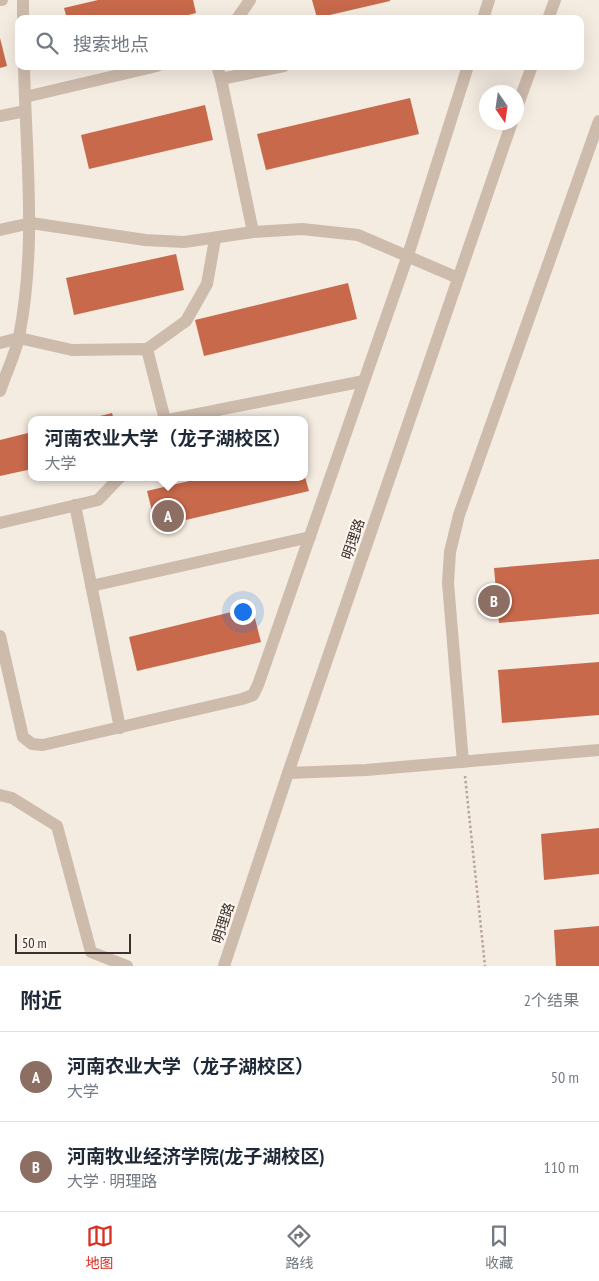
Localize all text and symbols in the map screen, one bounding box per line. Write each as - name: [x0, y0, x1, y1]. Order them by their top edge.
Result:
- search box: [15, 15, 584, 70]
- icon: search: [33, 29, 61, 57]
- text: 搜索地点: [73, 32, 149, 56]
- north arrow: [479, 85, 524, 130]
- popup: [28, 416, 308, 481]
- text: 河南农业大学（龙子湖校区）: [44, 426, 292, 450]
- text: 大学: [44, 453, 77, 473]
- pin: A: [152, 497, 184, 535]
- street label: 明理路: [338, 516, 368, 562]
- pin: B: [478, 582, 510, 620]
- your location: [230, 599, 256, 625]
- street label: 明理路: [208, 900, 238, 946]
- scale bar: [15, 931, 131, 954]
- text: 50 m: [22, 934, 47, 952]
- text: 附近: [20, 987, 62, 1014]
- text: 2个结果: [524, 990, 579, 1010]
- text: 河南农业大学（龙子湖校区）: [67, 1054, 314, 1078]
- text: A: [32, 1067, 40, 1087]
- text: 50 m: [551, 1067, 579, 1087]
- text: 大学: [67, 1081, 99, 1101]
- text: 河南牧业经济学院(龙子湖校区): [67, 1144, 325, 1168]
- text: B: [32, 1157, 40, 1177]
- text: 110 m: [544, 1157, 579, 1177]
- text: 大学 · 明理路: [67, 1171, 157, 1191]
- tab: 地图: [86, 1222, 114, 1272]
- tab: 路线: [285, 1222, 313, 1272]
- tab: 收藏: [485, 1222, 513, 1272]

